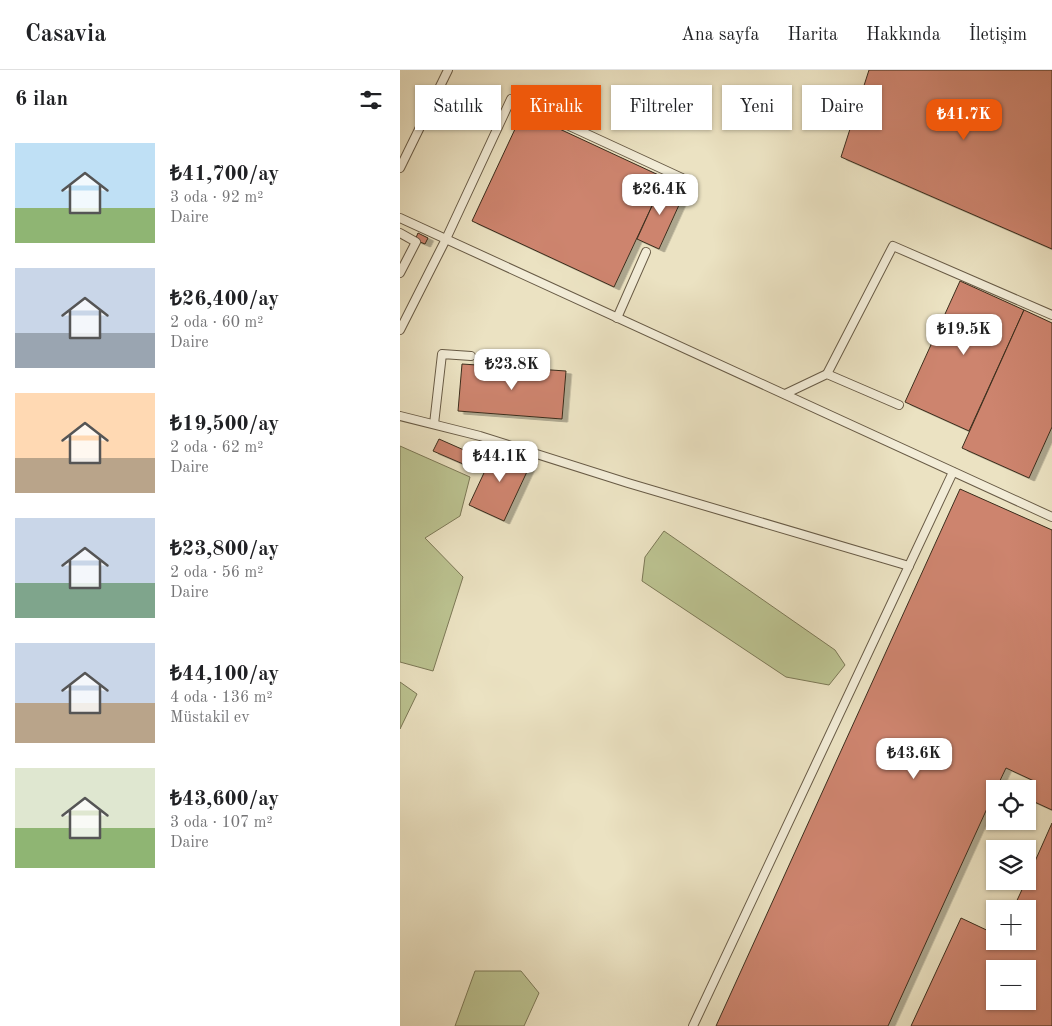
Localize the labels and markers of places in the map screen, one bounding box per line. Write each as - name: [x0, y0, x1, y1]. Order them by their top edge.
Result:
- pin: ₺41.7K: [923, 98, 1005, 141]
- pin: ₺26.4K: [619, 174, 701, 216]
- pin: ₺19.5K: [923, 314, 1005, 356]
- pin: ₺23.8K: [471, 348, 553, 391]
- pin: ₺44.1K: [459, 440, 541, 483]
- pin: ₺43.6K: [873, 738, 955, 780]

